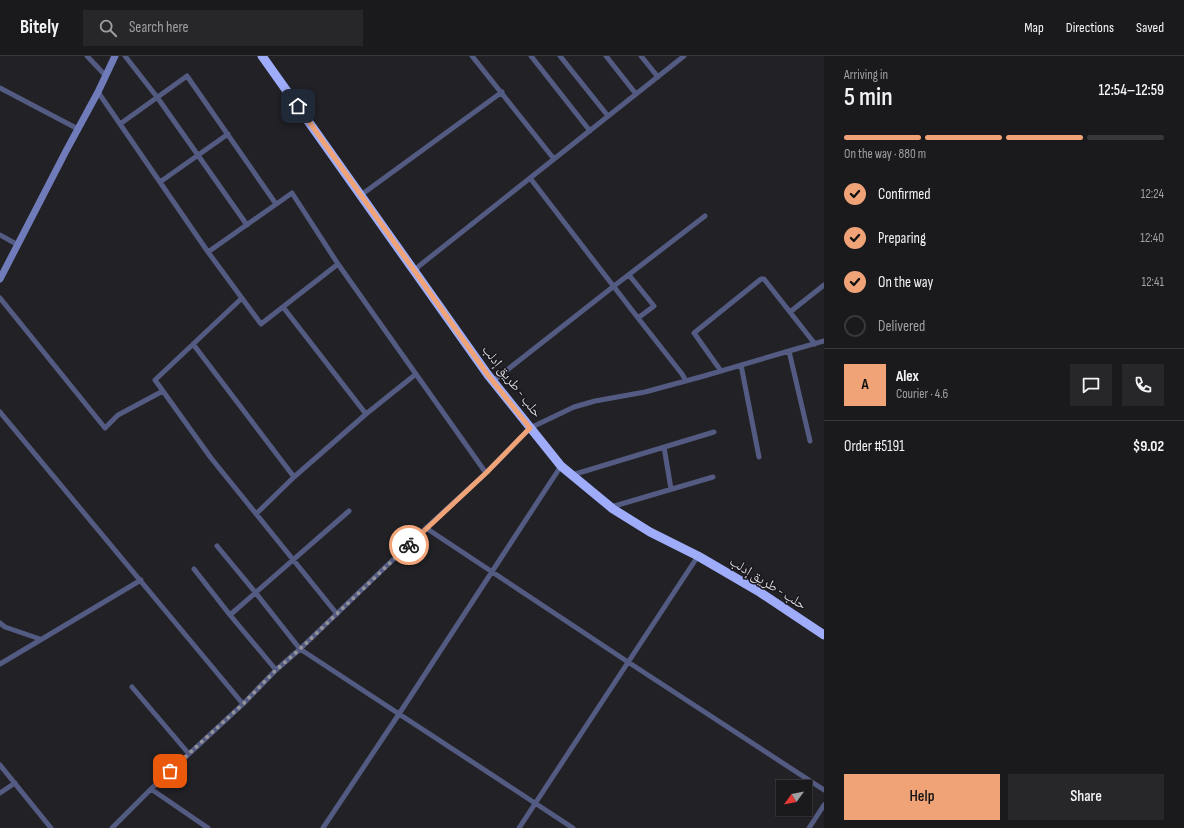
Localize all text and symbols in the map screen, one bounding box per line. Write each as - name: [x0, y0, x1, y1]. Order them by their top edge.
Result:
- search box: [83, 10, 363, 46]
- text: Bitely: [20, 16, 59, 39]
- icon: search: [97, 17, 119, 39]
- text: Search here: [129, 18, 189, 37]
- text: Map: [1024, 19, 1044, 36]
- text: Directions: [1066, 19, 1114, 36]
- text: Saved: [1136, 19, 1164, 36]
- text: Arriving in: [844, 67, 888, 83]
- text: 12:54–12:59: [1098, 81, 1164, 100]
- text: 5 min: [844, 82, 893, 113]
- pin: [281, 89, 315, 123]
- icon: home: [287, 95, 309, 117]
- text: On the way · 880 m: [844, 146, 926, 162]
- icon: check: [844, 183, 866, 205]
- text: Confirmed: [878, 185, 931, 204]
- text: 12:24: [1141, 186, 1164, 202]
- icon: check: [844, 227, 866, 249]
- text: Preparing: [878, 229, 926, 248]
- text: 12:40: [1140, 230, 1164, 246]
- icon: check: [844, 271, 866, 293]
- text: On the way: [878, 273, 933, 292]
- text: 12:41: [1141, 274, 1164, 290]
- text: Delivered: [878, 317, 925, 336]
- street label: حلب - طريق إدلب: [477, 341, 546, 422]
- button: chat: [1070, 364, 1112, 406]
- button: phone: [1122, 364, 1164, 406]
- text: Alex: [896, 367, 919, 386]
- text: A: [861, 375, 869, 394]
- text: Courier · 4.6: [896, 386, 948, 402]
- text: Order #5191: [844, 437, 904, 456]
- text: $9.02: [1133, 437, 1164, 456]
- courier: [389, 525, 429, 565]
- icon: bike: [398, 534, 420, 556]
- street label: حلب - طريق إدلب: [726, 553, 810, 614]
- pin: [153, 754, 187, 788]
- icon: bag: [159, 760, 181, 782]
- button: Help: [844, 774, 1000, 820]
- button: Share: [1008, 774, 1164, 820]
- north arrow: [776, 780, 812, 816]
- map controls: [776, 780, 812, 816]

